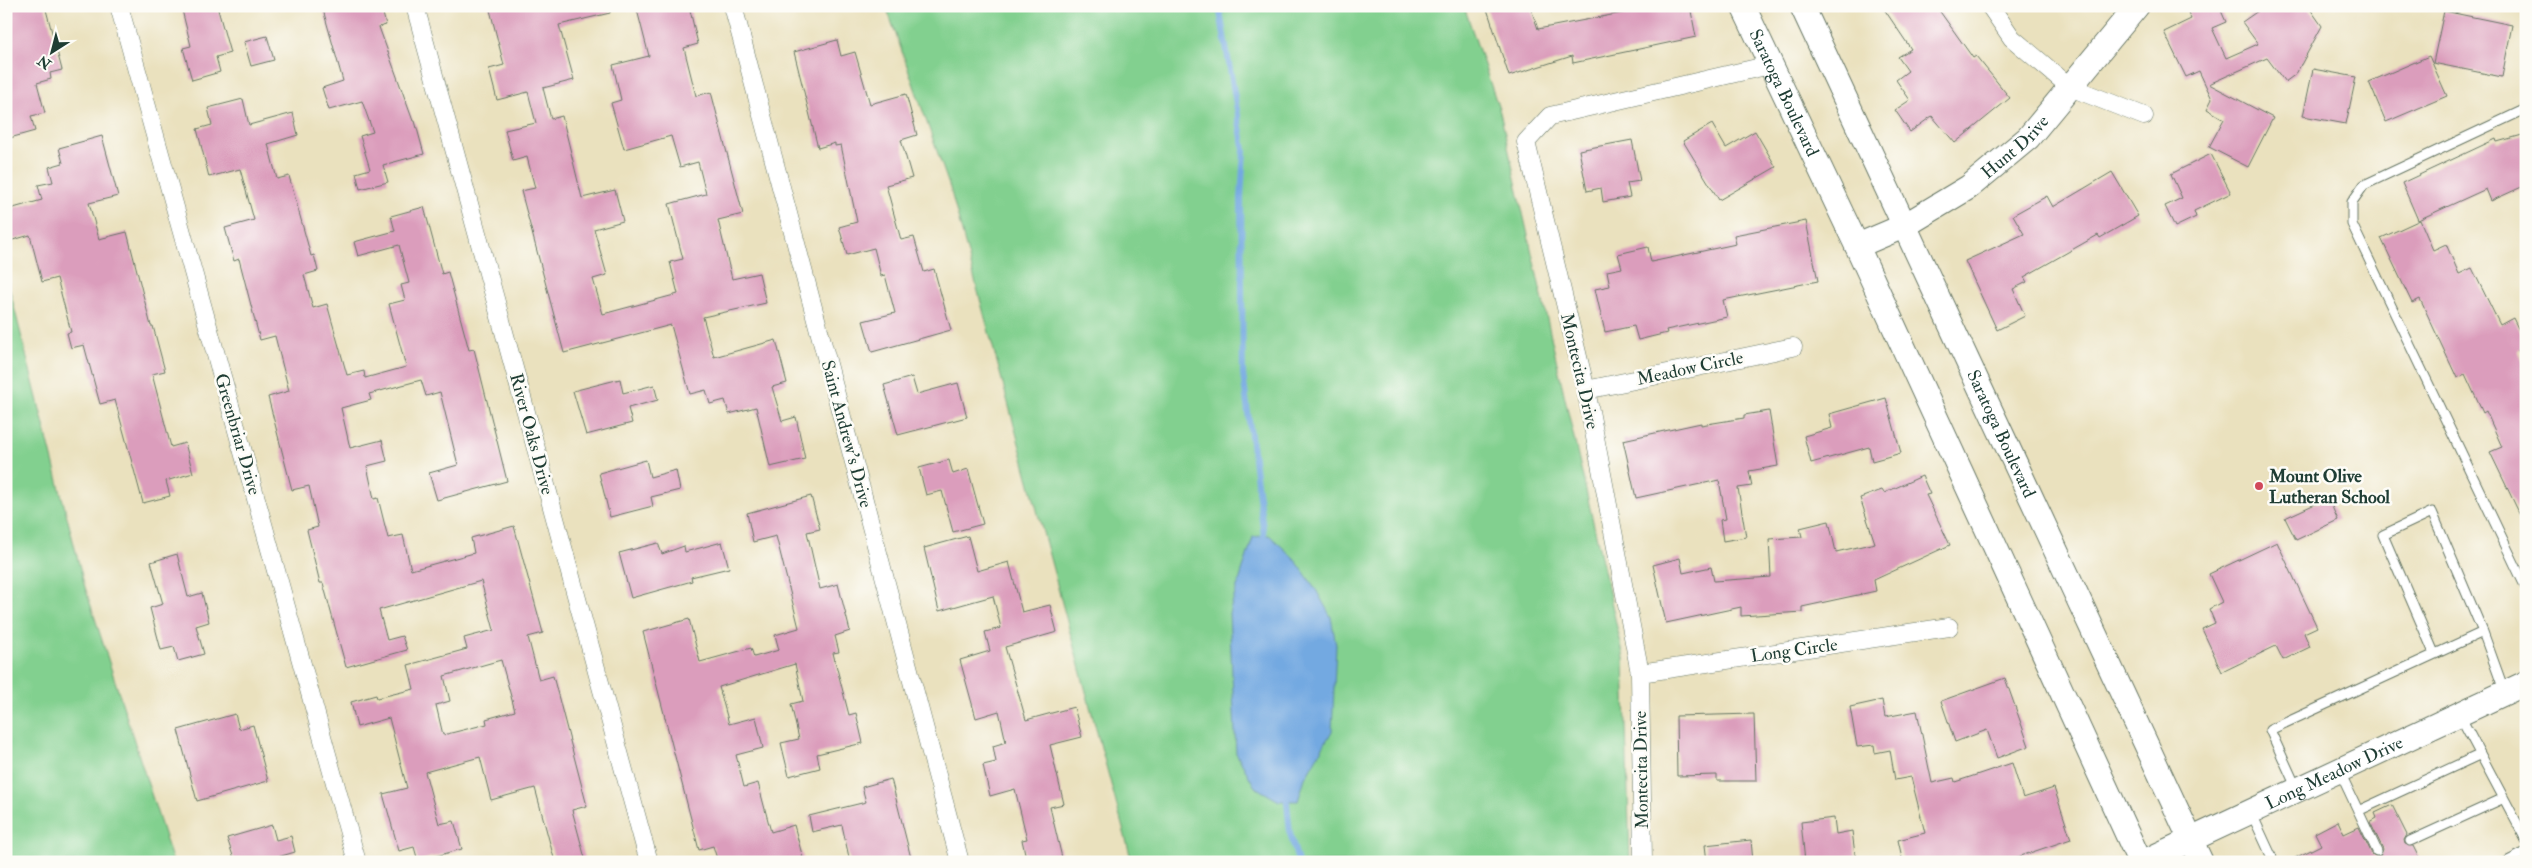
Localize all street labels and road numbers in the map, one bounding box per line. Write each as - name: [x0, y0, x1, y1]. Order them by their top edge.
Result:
- street label: Saratoga Boulevard: [1744, 25, 1824, 161]
- street label: Hunt Drive: [1977, 110, 2054, 184]
- street label: Montecita Drive: [1555, 311, 1604, 432]
- street label: Meadow Circle: [1635, 346, 1746, 391]
- street label: Saint Andrew's Drive: [816, 358, 877, 511]
- street label: Saratoga Boulevard: [1961, 366, 2041, 502]
- street label: Greenbriar Drive: [209, 371, 266, 498]
- street label: River Oaks Drive: [504, 371, 559, 498]
- street label: Long Circle: [1749, 633, 1839, 668]
- street label: Montecita Drive: [1629, 710, 1654, 829]
- street label: Long Meadow Drive: [2262, 731, 2407, 815]

